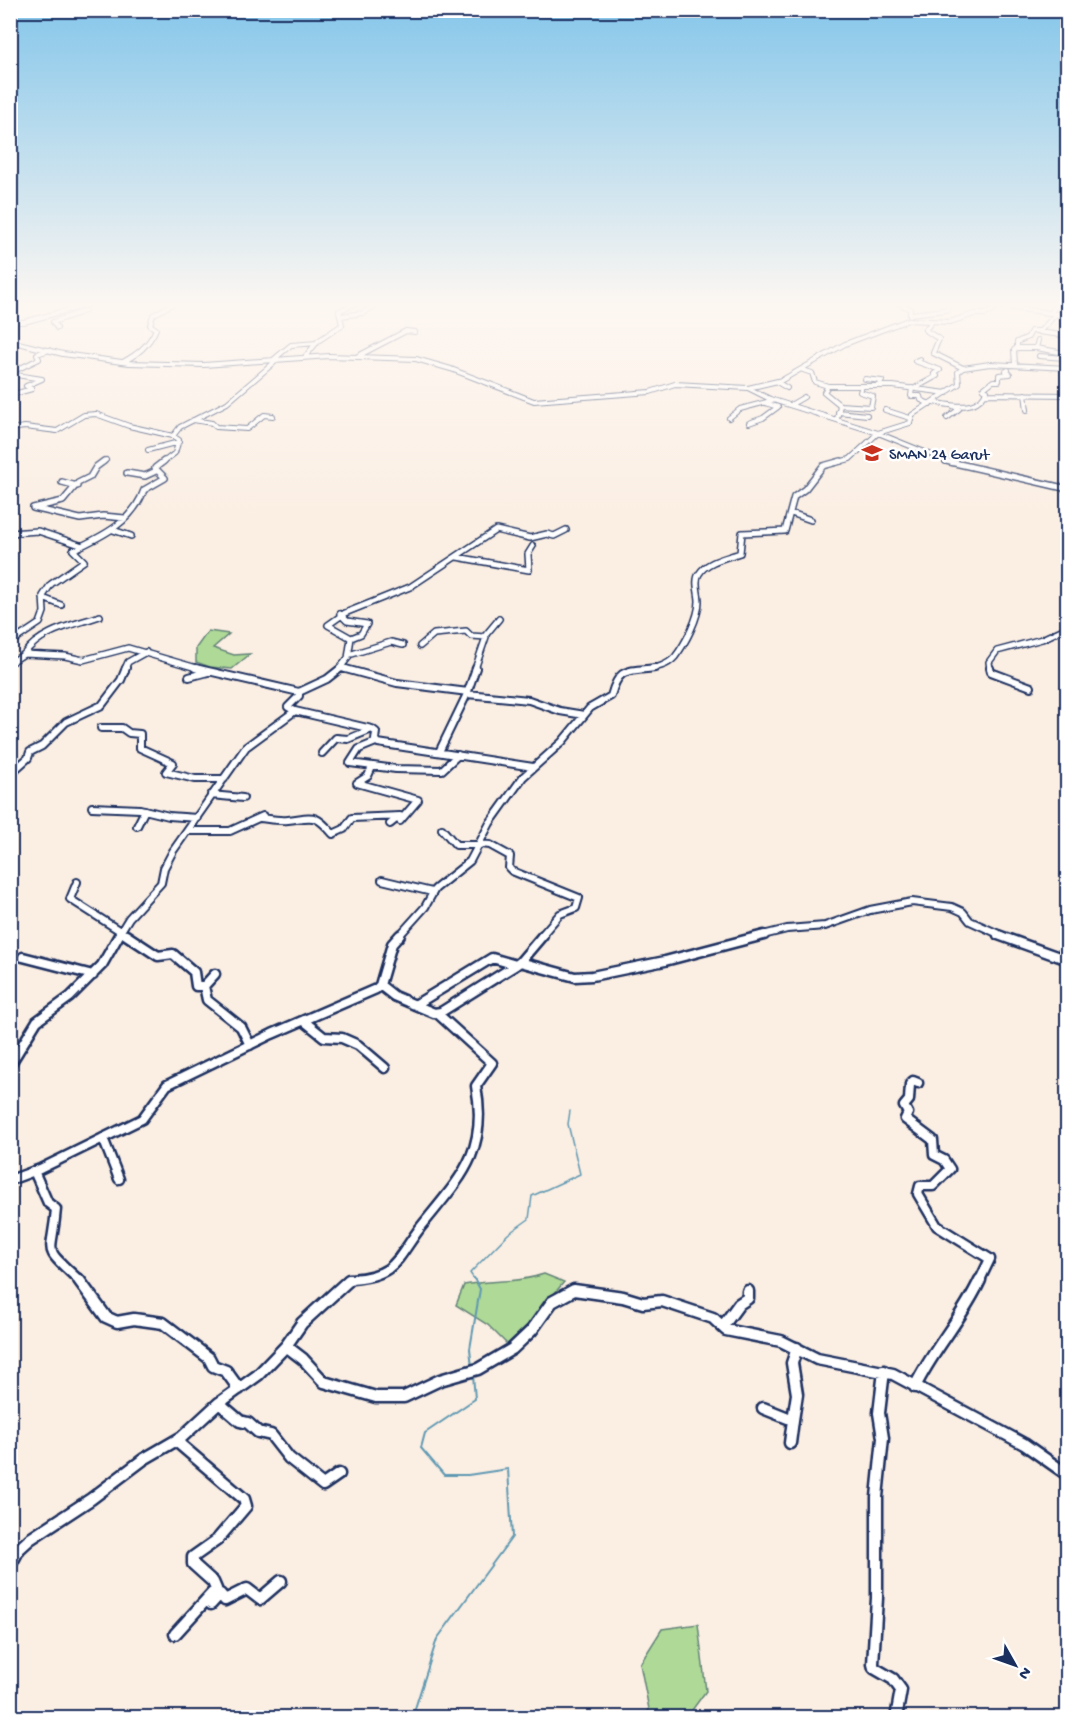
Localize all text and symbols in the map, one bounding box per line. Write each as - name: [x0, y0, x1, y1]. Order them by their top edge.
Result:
- school or university icon: SMAN 24 Garut: [860, 441, 884, 465]
- place label: SMAN 24 Garut: [889, 447, 991, 466]
- north arrow: [985, 1635, 1045, 1695]
- text: N: [1013, 1662, 1034, 1683]

